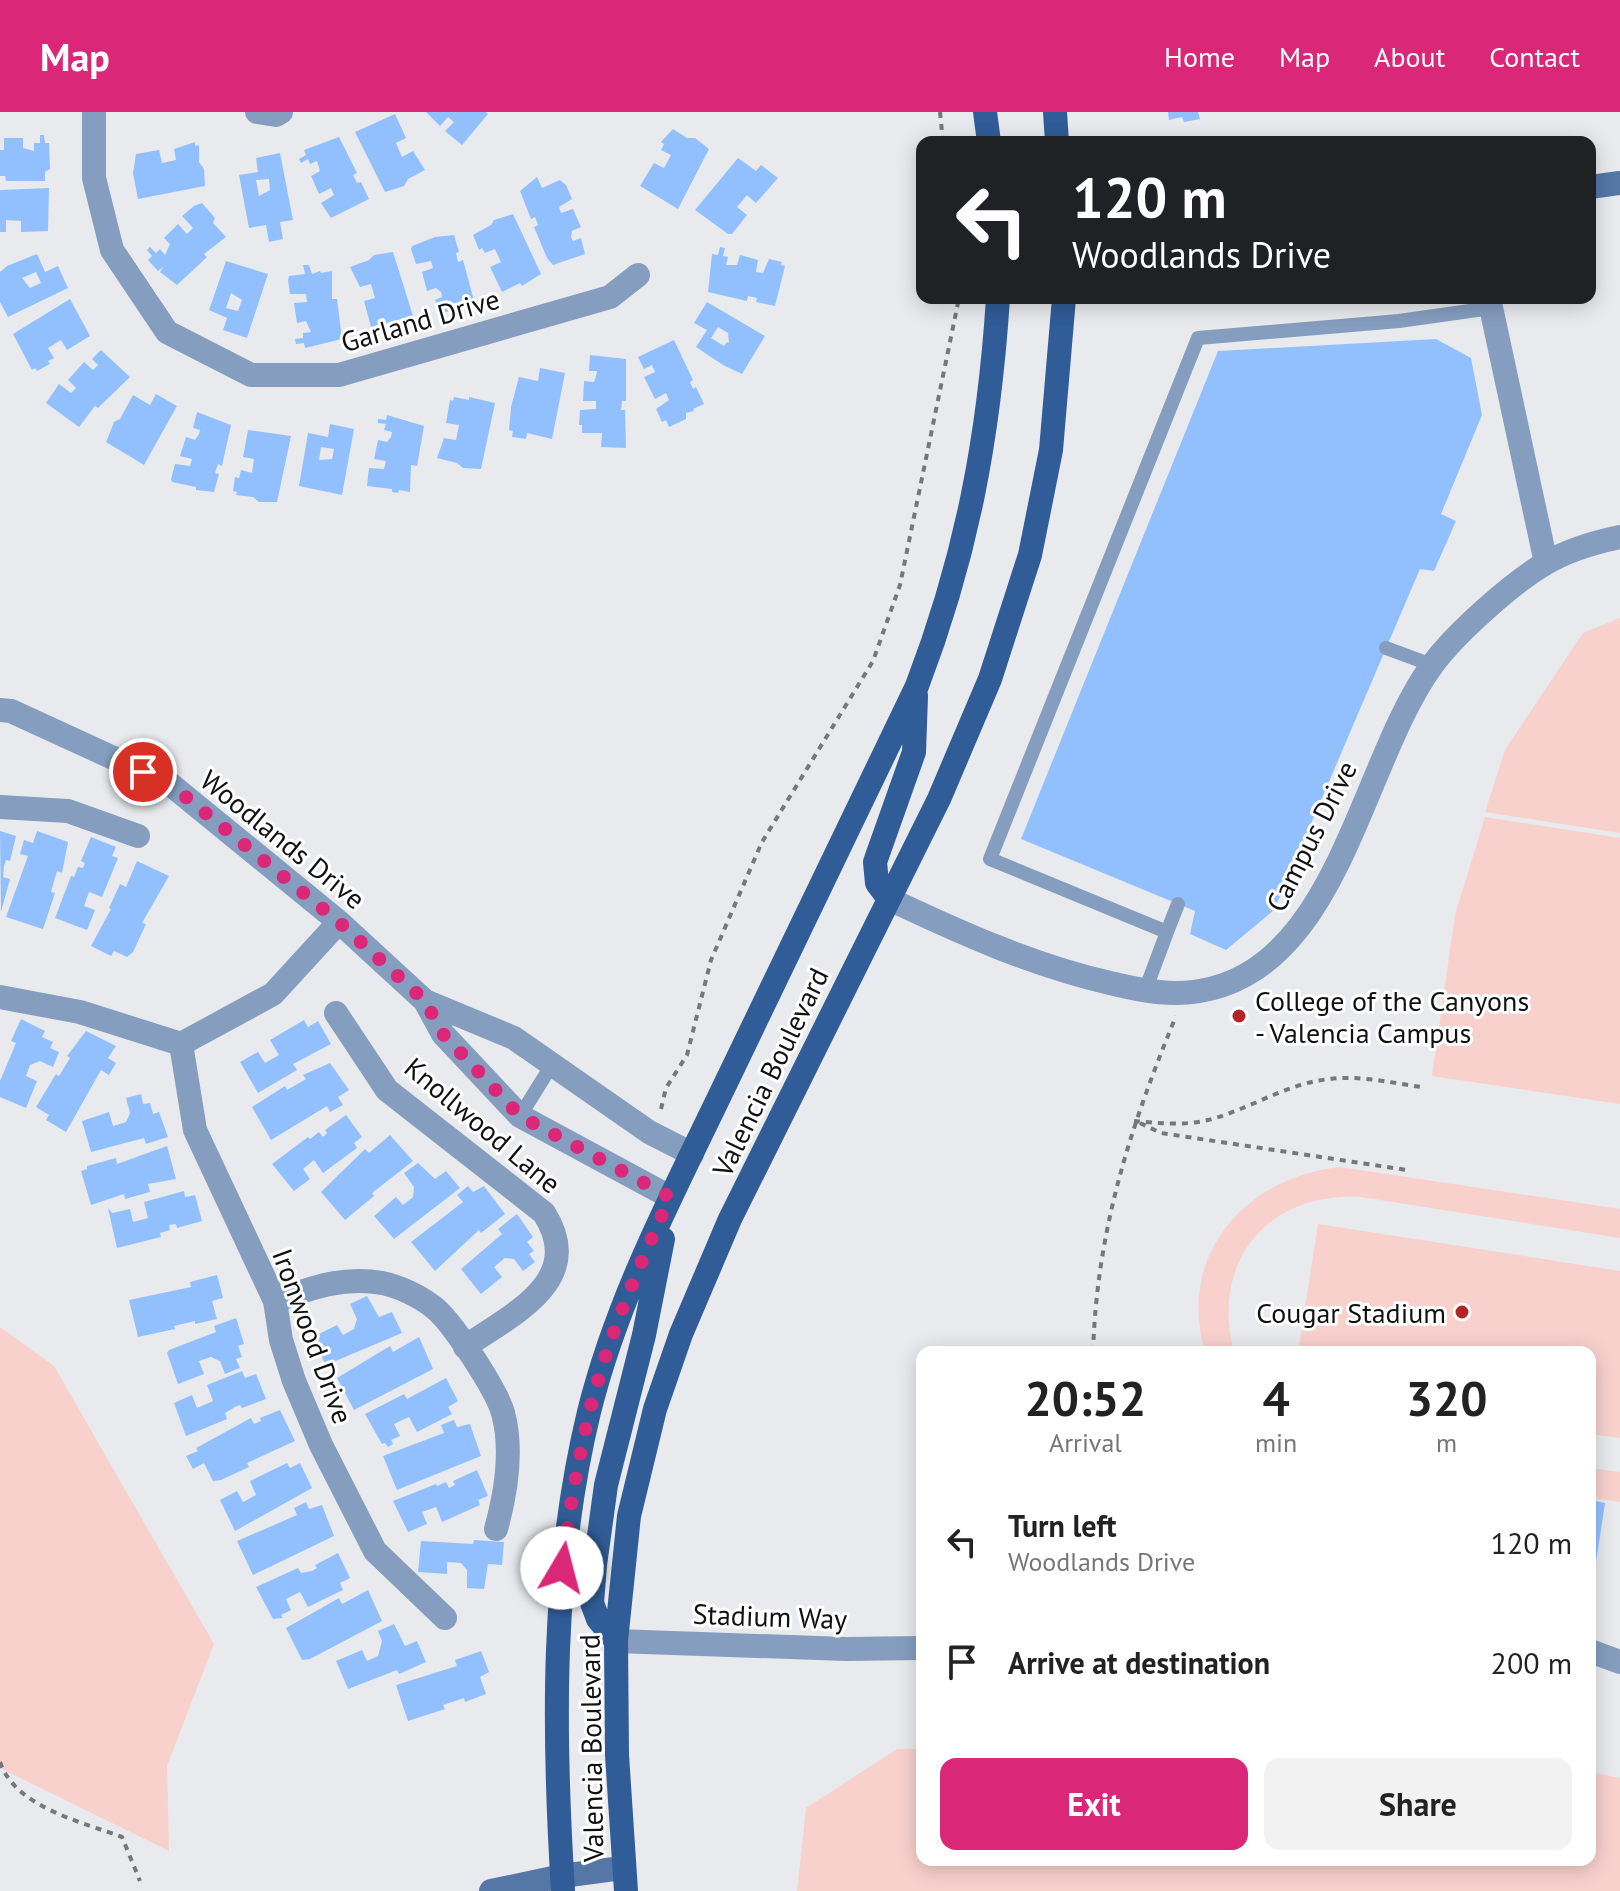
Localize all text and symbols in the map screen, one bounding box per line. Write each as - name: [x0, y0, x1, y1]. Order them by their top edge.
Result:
- text: Map: [40, 32, 110, 81]
- text: Home: [1164, 38, 1235, 75]
- text: Map: [1279, 38, 1330, 75]
- text: About: [1374, 38, 1445, 75]
- text: Contact: [1489, 38, 1580, 75]
- text: 120 m: [1072, 161, 1227, 233]
- icon: left: [940, 168, 1044, 272]
- text: Woodlands Drive: [1072, 231, 1331, 278]
- street label: Garland Drive: [336, 280, 504, 360]
- pin: [109, 738, 177, 806]
- icon: arrive: [121, 750, 165, 794]
- street label: Campus Drive: [1257, 754, 1365, 918]
- street label: Woodlands Drive: [193, 761, 373, 917]
- street label: Valencia Boulevard: [703, 962, 837, 1183]
- place label: College of the Canyons - Valencia Campus: [1255, 982, 1529, 1051]
- marker: College of the Canyons - Valencia Campus: [1230, 1007, 1248, 1025]
- street label: Knollwood Lane: [397, 1049, 569, 1201]
- street label: Ironwood Drive: [264, 1243, 362, 1429]
- place label: Cougar Stadium: [1256, 1294, 1446, 1331]
- marker: Cougar Stadium: [1453, 1303, 1471, 1321]
- text: 20:52: [1025, 1367, 1146, 1429]
- text: 4: [1262, 1367, 1290, 1429]
- text: 320: [1406, 1367, 1487, 1429]
- text: Arrival: [1049, 1426, 1122, 1459]
- text: min: [1255, 1426, 1297, 1459]
- text: m: [1436, 1426, 1457, 1459]
- text: Turn left: [1008, 1506, 1116, 1545]
- icon: left: [940, 1520, 984, 1564]
- text: 120 m: [1491, 1523, 1572, 1562]
- position arrow: [520, 1526, 604, 1610]
- text: Woodlands Drive: [1008, 1545, 1195, 1578]
- street label: Stadium Way: [692, 1595, 848, 1637]
- street label: Valencia Boulevard: [571, 1634, 612, 1863]
- icon: arrive: [940, 1640, 984, 1684]
- text: Arrive at destination: [1008, 1643, 1270, 1682]
- text: 200 m: [1491, 1643, 1572, 1682]
- button: Exit: [940, 1758, 1248, 1850]
- button: Share: [1264, 1758, 1572, 1850]

